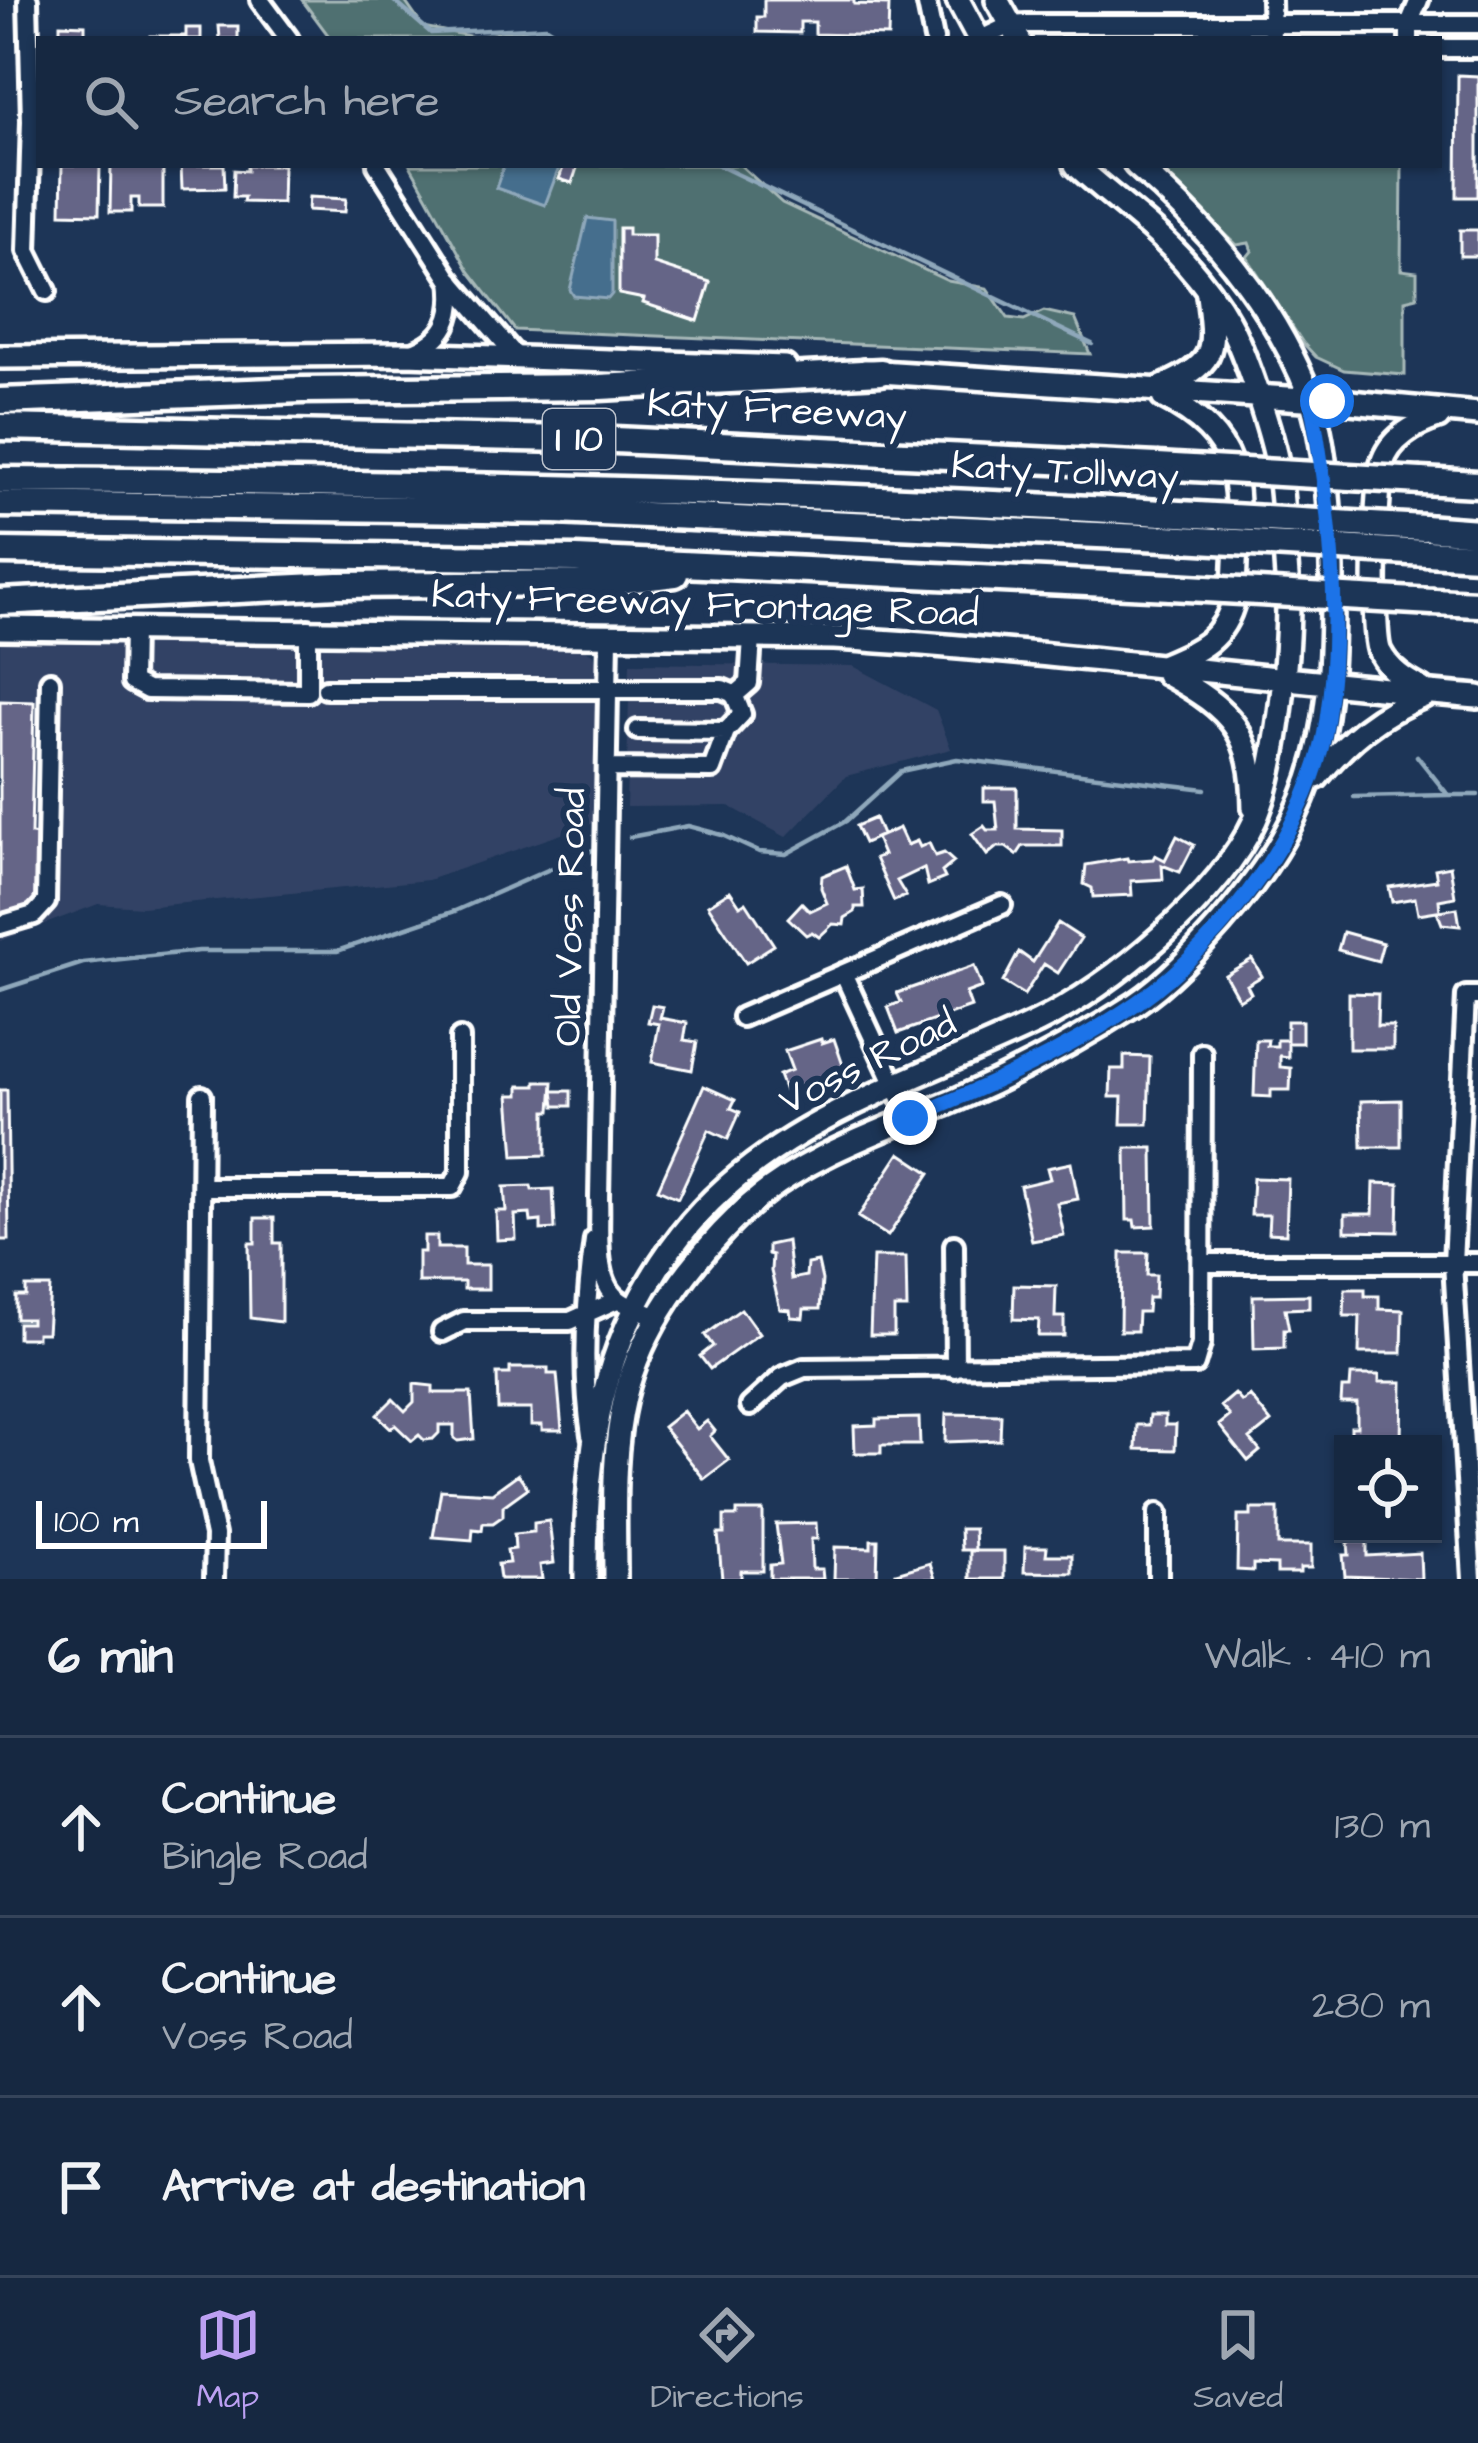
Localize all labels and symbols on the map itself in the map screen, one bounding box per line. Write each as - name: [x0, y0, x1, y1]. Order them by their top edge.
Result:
- route start: [1300, 374, 1354, 428]
- street label: Katy Freeway: [646, 377, 908, 446]
- road number: I 10: [543, 409, 615, 469]
- street label: Katy Tollway: [950, 439, 1180, 506]
- street label: Katy Freeway Frontage Road: [431, 568, 979, 643]
- street label: Old Voss Road: [542, 787, 600, 1047]
- street label: Voss Road: [770, 997, 966, 1129]
- route end: [883, 1091, 937, 1145]
- scale bar: [36, 1495, 267, 1548]

